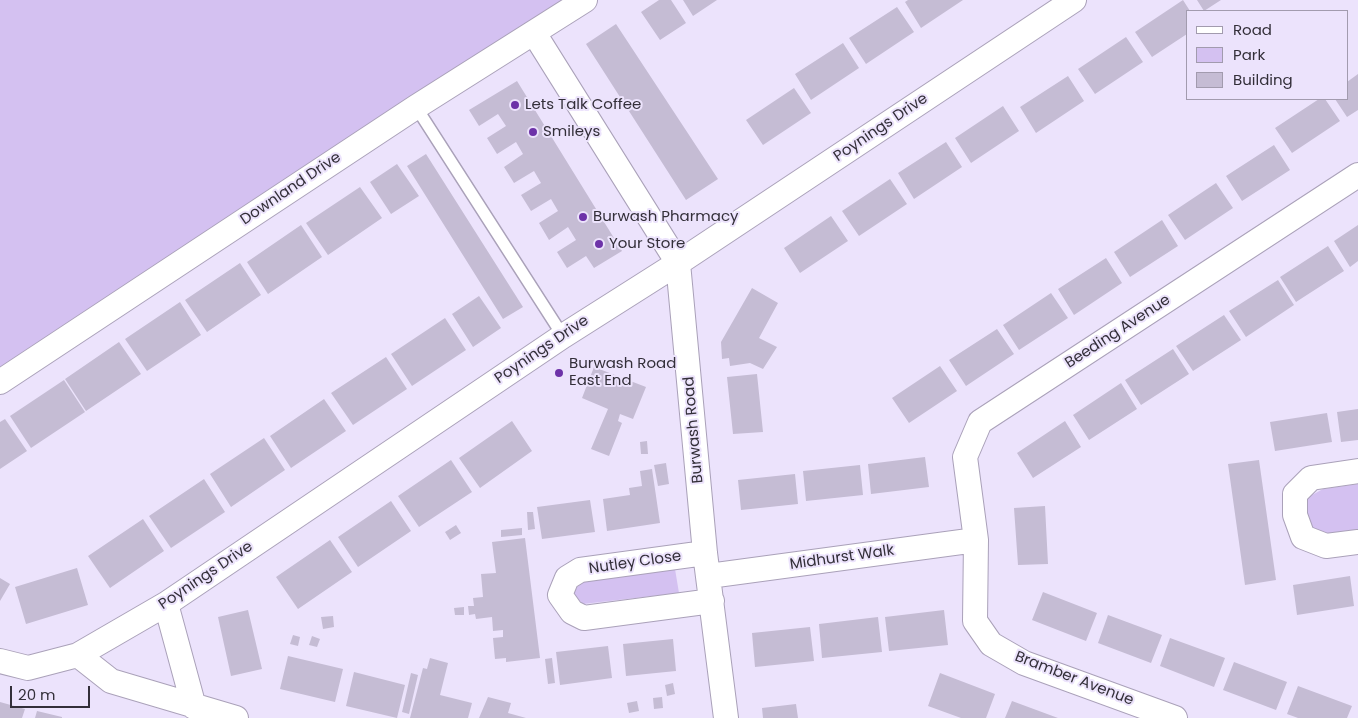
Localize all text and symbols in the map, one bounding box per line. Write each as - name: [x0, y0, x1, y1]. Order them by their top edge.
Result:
- legend: [1186, 10, 1348, 100]
- text: Road: [1233, 19, 1272, 40]
- text: Park: [1233, 44, 1265, 65]
- text: Building: [1233, 69, 1293, 90]
- street label: Poynings Drive: [831, 90, 931, 166]
- place label: Lets Talk Coffee: [525, 96, 641, 114]
- marker: Lets Talk Coffee: [509, 99, 521, 111]
- place label: Smileys: [543, 123, 600, 141]
- marker: Smileys: [527, 126, 539, 138]
- street label: Downland Drive: [237, 149, 345, 229]
- place label: Burwash Pharmacy: [593, 208, 738, 226]
- marker: Burwash Pharmacy: [577, 211, 589, 223]
- place label: Your Store: [609, 235, 685, 253]
- marker: Your Store: [593, 238, 605, 250]
- street label: Beeding Avenue: [1062, 291, 1174, 373]
- street label: Poynings Drive: [492, 312, 592, 388]
- place label: Burwash Road East End: [569, 355, 676, 390]
- marker: Burwash Road East End: [553, 367, 565, 379]
- street label: Burwash Road: [680, 376, 708, 484]
- street label: Poynings Drive: [156, 538, 256, 614]
- street label: Midhurst Walk: [789, 542, 895, 574]
- street label: Nutley Close: [588, 548, 682, 578]
- street label: Bramber Avenue: [1012, 648, 1136, 710]
- scale bar: [12, 676, 92, 708]
- text: 20 m: [18, 684, 56, 705]

